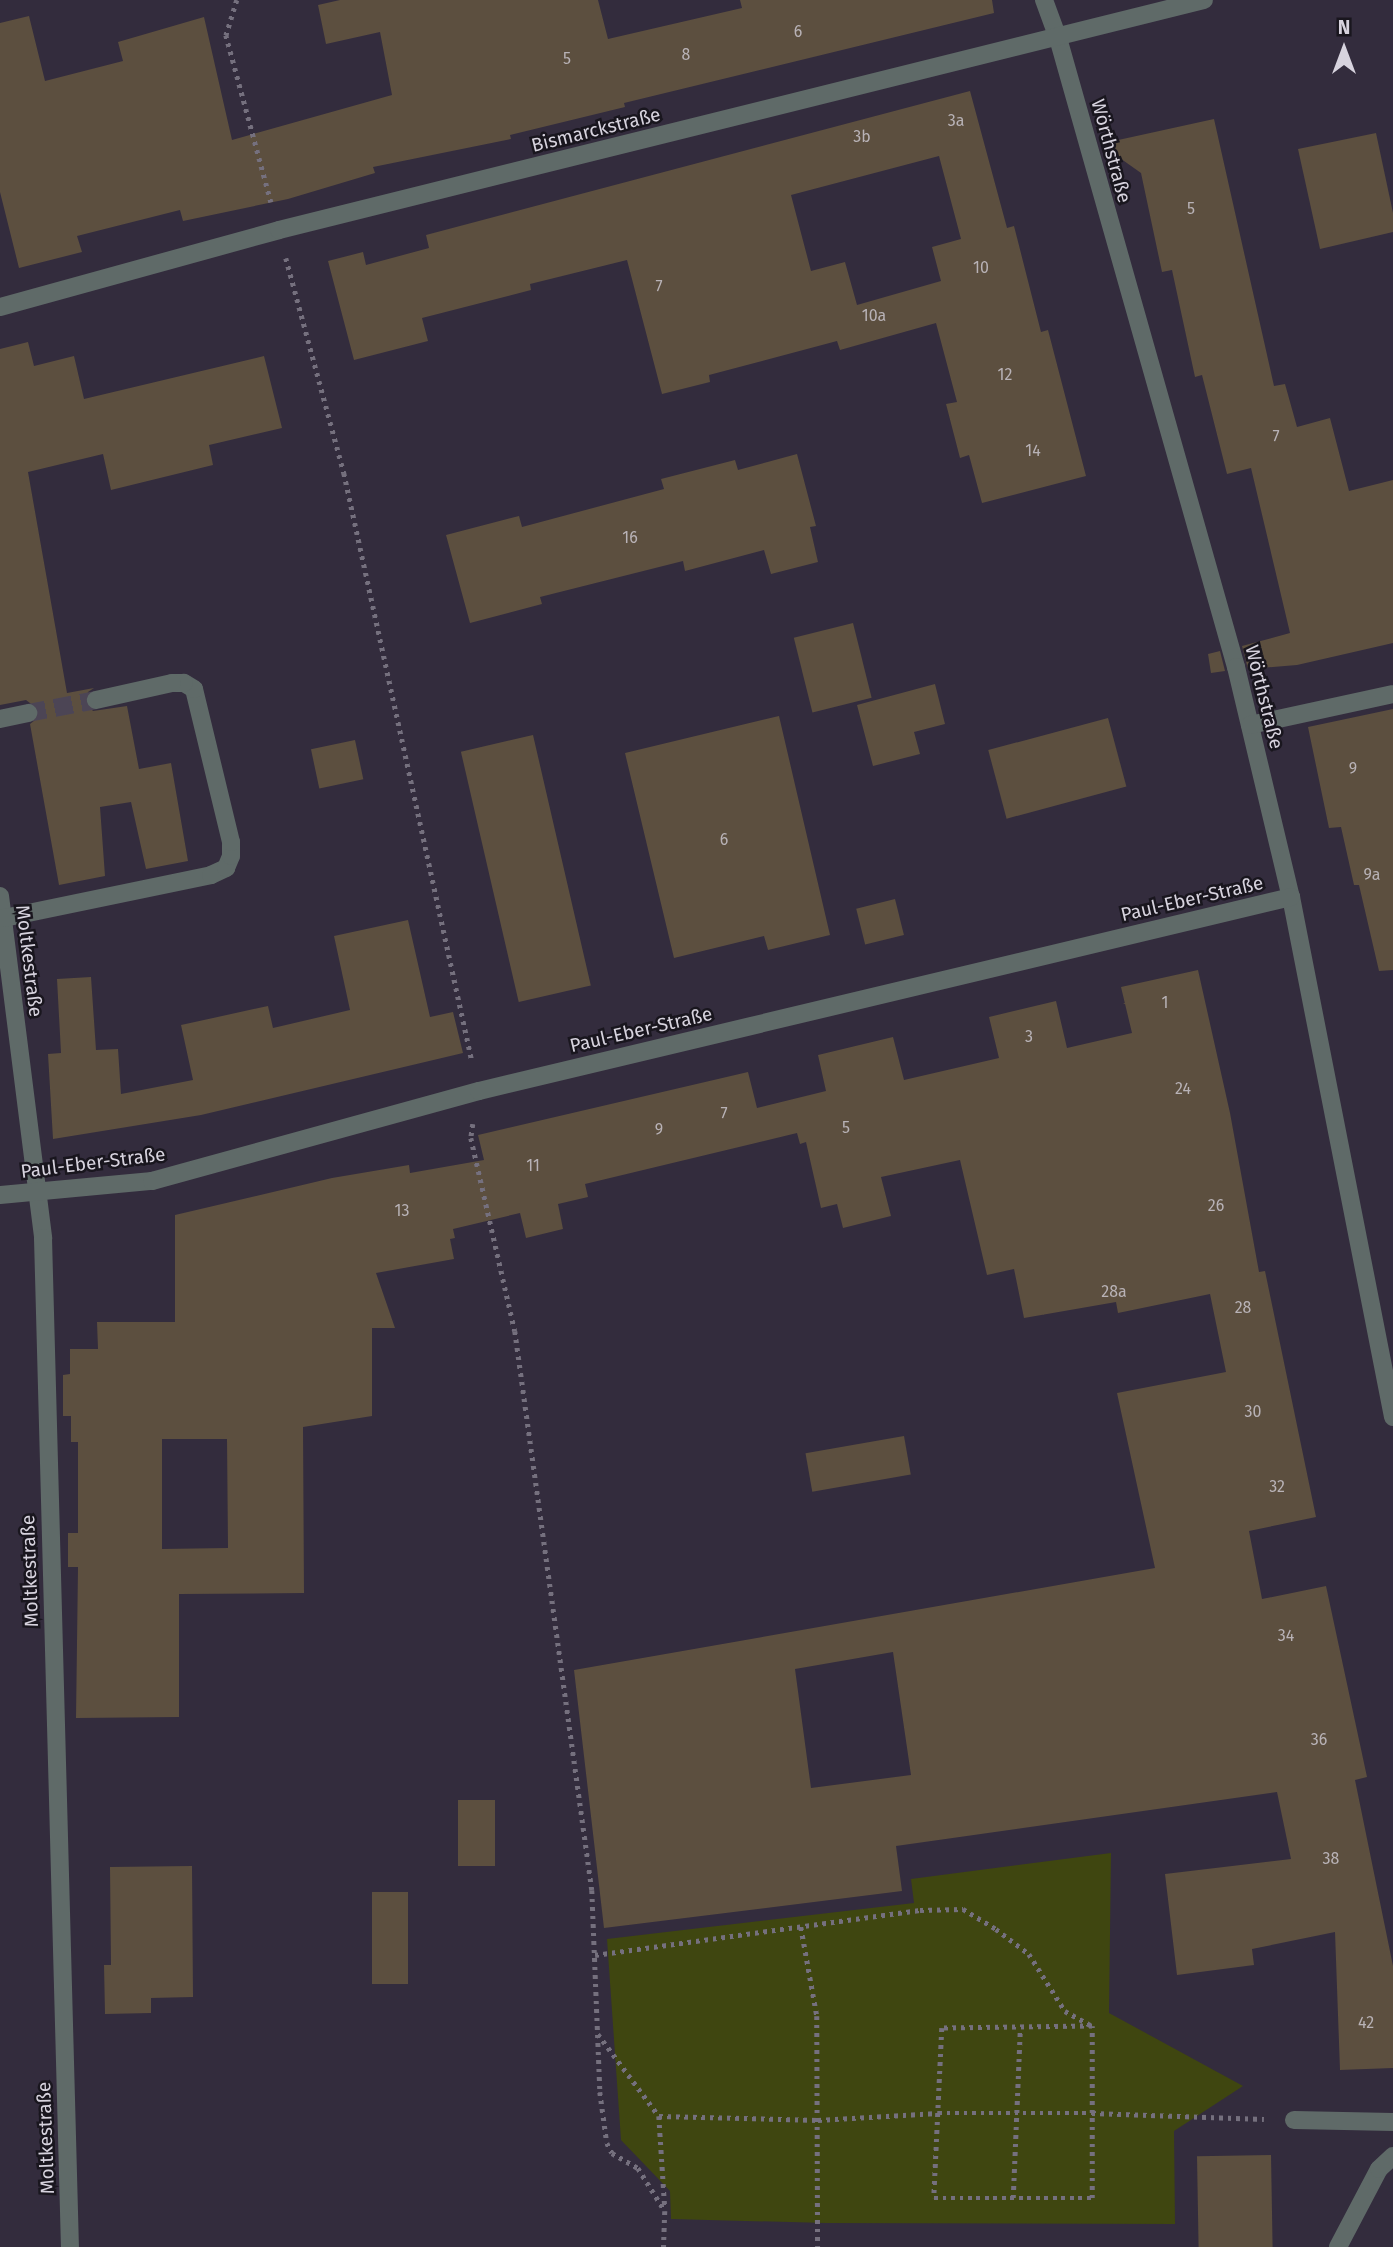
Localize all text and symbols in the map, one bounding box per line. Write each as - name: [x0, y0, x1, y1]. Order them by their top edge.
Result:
- north arrow: [1309, 14, 1379, 84]
- text: N: [1338, 16, 1350, 39]
- house number: 6: [794, 22, 802, 42]
- house number: 8: [682, 45, 690, 65]
- house number: 5: [563, 49, 571, 69]
- street label: Wörthstraße: [1086, 97, 1136, 205]
- street label: Bismarckstraße: [529, 103, 663, 157]
- house number: 3a: [948, 111, 964, 131]
- house number: 3b: [853, 127, 871, 147]
- house number: 5: [1187, 199, 1195, 219]
- house number: 10: [973, 258, 989, 278]
- house number: 7: [655, 277, 663, 297]
- house number: 10a: [862, 306, 886, 326]
- house number: 12: [998, 365, 1012, 385]
- house number: 7: [1272, 427, 1280, 447]
- house number: 14: [1025, 441, 1041, 461]
- house number: 16: [622, 528, 638, 548]
- street label: Wörthstraße: [1240, 643, 1288, 751]
- house number: 9: [1349, 759, 1357, 779]
- house number: 6: [720, 830, 728, 850]
- house number: 9a: [1364, 865, 1380, 885]
- street label: Paul-Eber-Straße: [1118, 872, 1266, 926]
- street label: Moltkestraße: [11, 904, 47, 1018]
- house number: 1: [1162, 993, 1168, 1013]
- street label: Paul-Eber-Straße: [567, 1003, 715, 1057]
- house number: 3: [1025, 1027, 1033, 1047]
- house number: 24: [1175, 1079, 1191, 1099]
- house number: 7: [720, 1104, 728, 1124]
- house number: 5: [842, 1118, 850, 1138]
- house number: 9: [655, 1120, 663, 1140]
- street label: Paul-Eber-Straße: [19, 1143, 167, 1183]
- house number: 11: [526, 1156, 540, 1176]
- house number: 26: [1208, 1196, 1224, 1216]
- house number: 13: [395, 1201, 409, 1221]
- house number: 28a: [1101, 1282, 1127, 1302]
- house number: 28: [1235, 1298, 1251, 1318]
- house number: 30: [1245, 1402, 1261, 1422]
- house number: 32: [1269, 1477, 1285, 1497]
- street label: Moltkestraße: [17, 1514, 43, 1628]
- house number: 34: [1278, 1626, 1294, 1646]
- house number: 36: [1311, 1730, 1327, 1750]
- house number: 38: [1323, 1849, 1339, 1869]
- house number: 42: [1358, 2013, 1374, 2033]
- street label: Moltkestraße: [33, 2081, 59, 2195]

